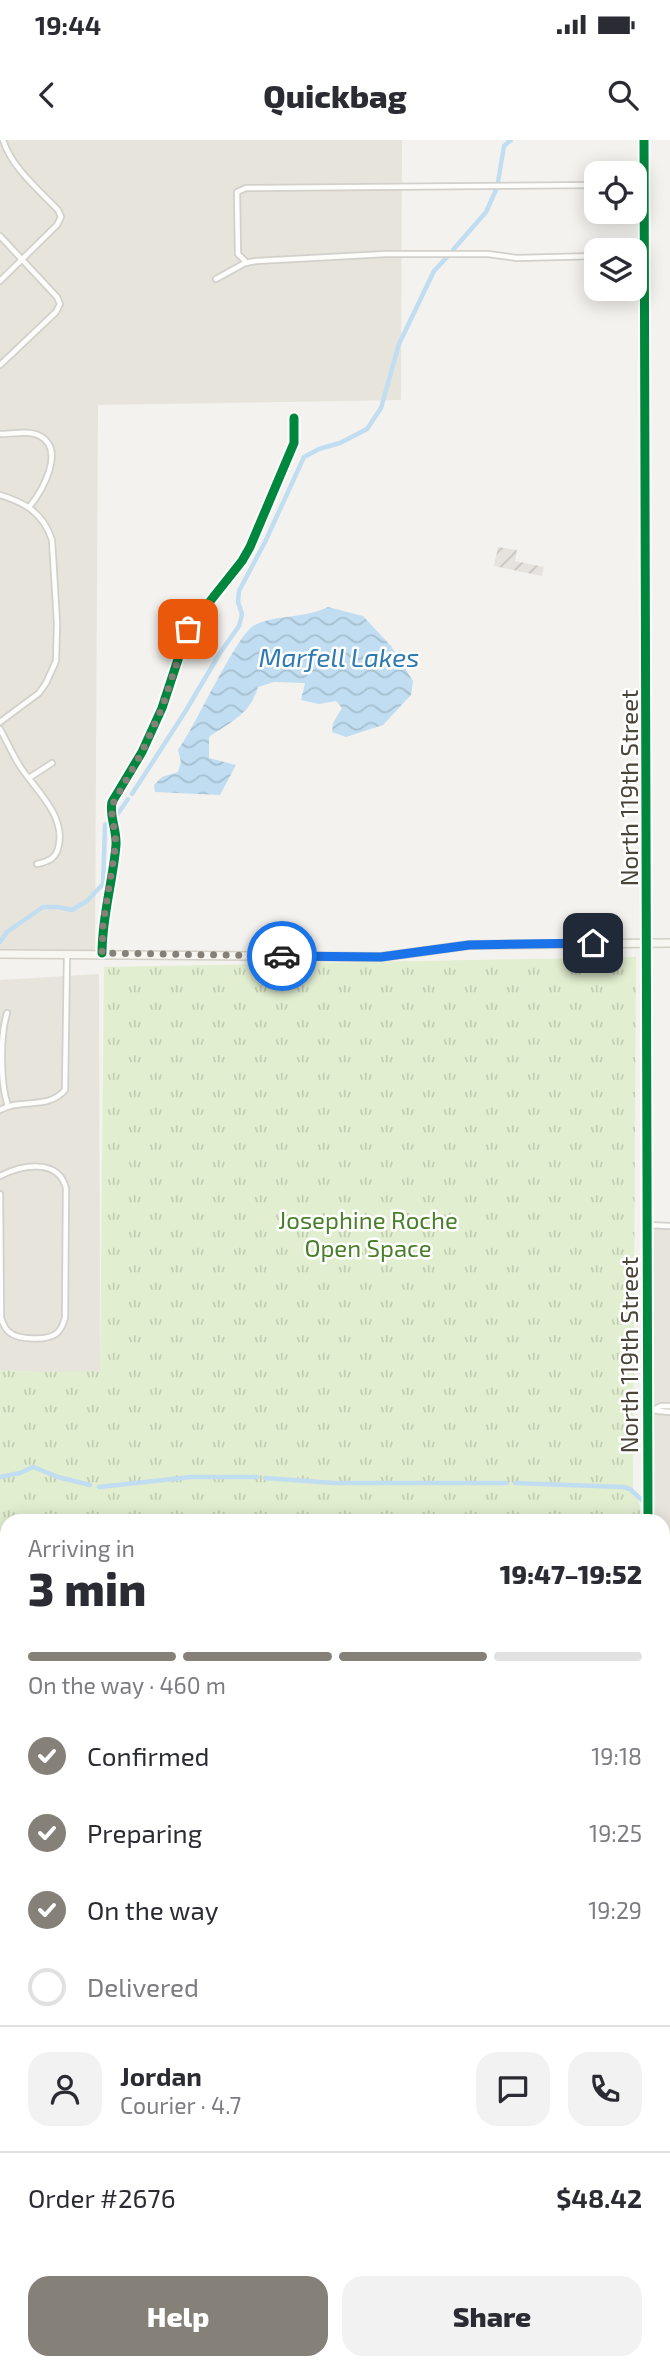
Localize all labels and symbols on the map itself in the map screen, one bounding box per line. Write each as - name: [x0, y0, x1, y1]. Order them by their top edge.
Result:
- pin: [158, 599, 218, 659]
- water label: Marfell Lakes: [259, 641, 419, 672]
- street label: North 119th Street: [614, 690, 643, 886]
- pin: [563, 913, 623, 973]
- courier: [247, 921, 317, 991]
- park label: Josephine Roche Open Space: [278, 1205, 458, 1262]
- street label: North 119th Street: [614, 1257, 643, 1453]

